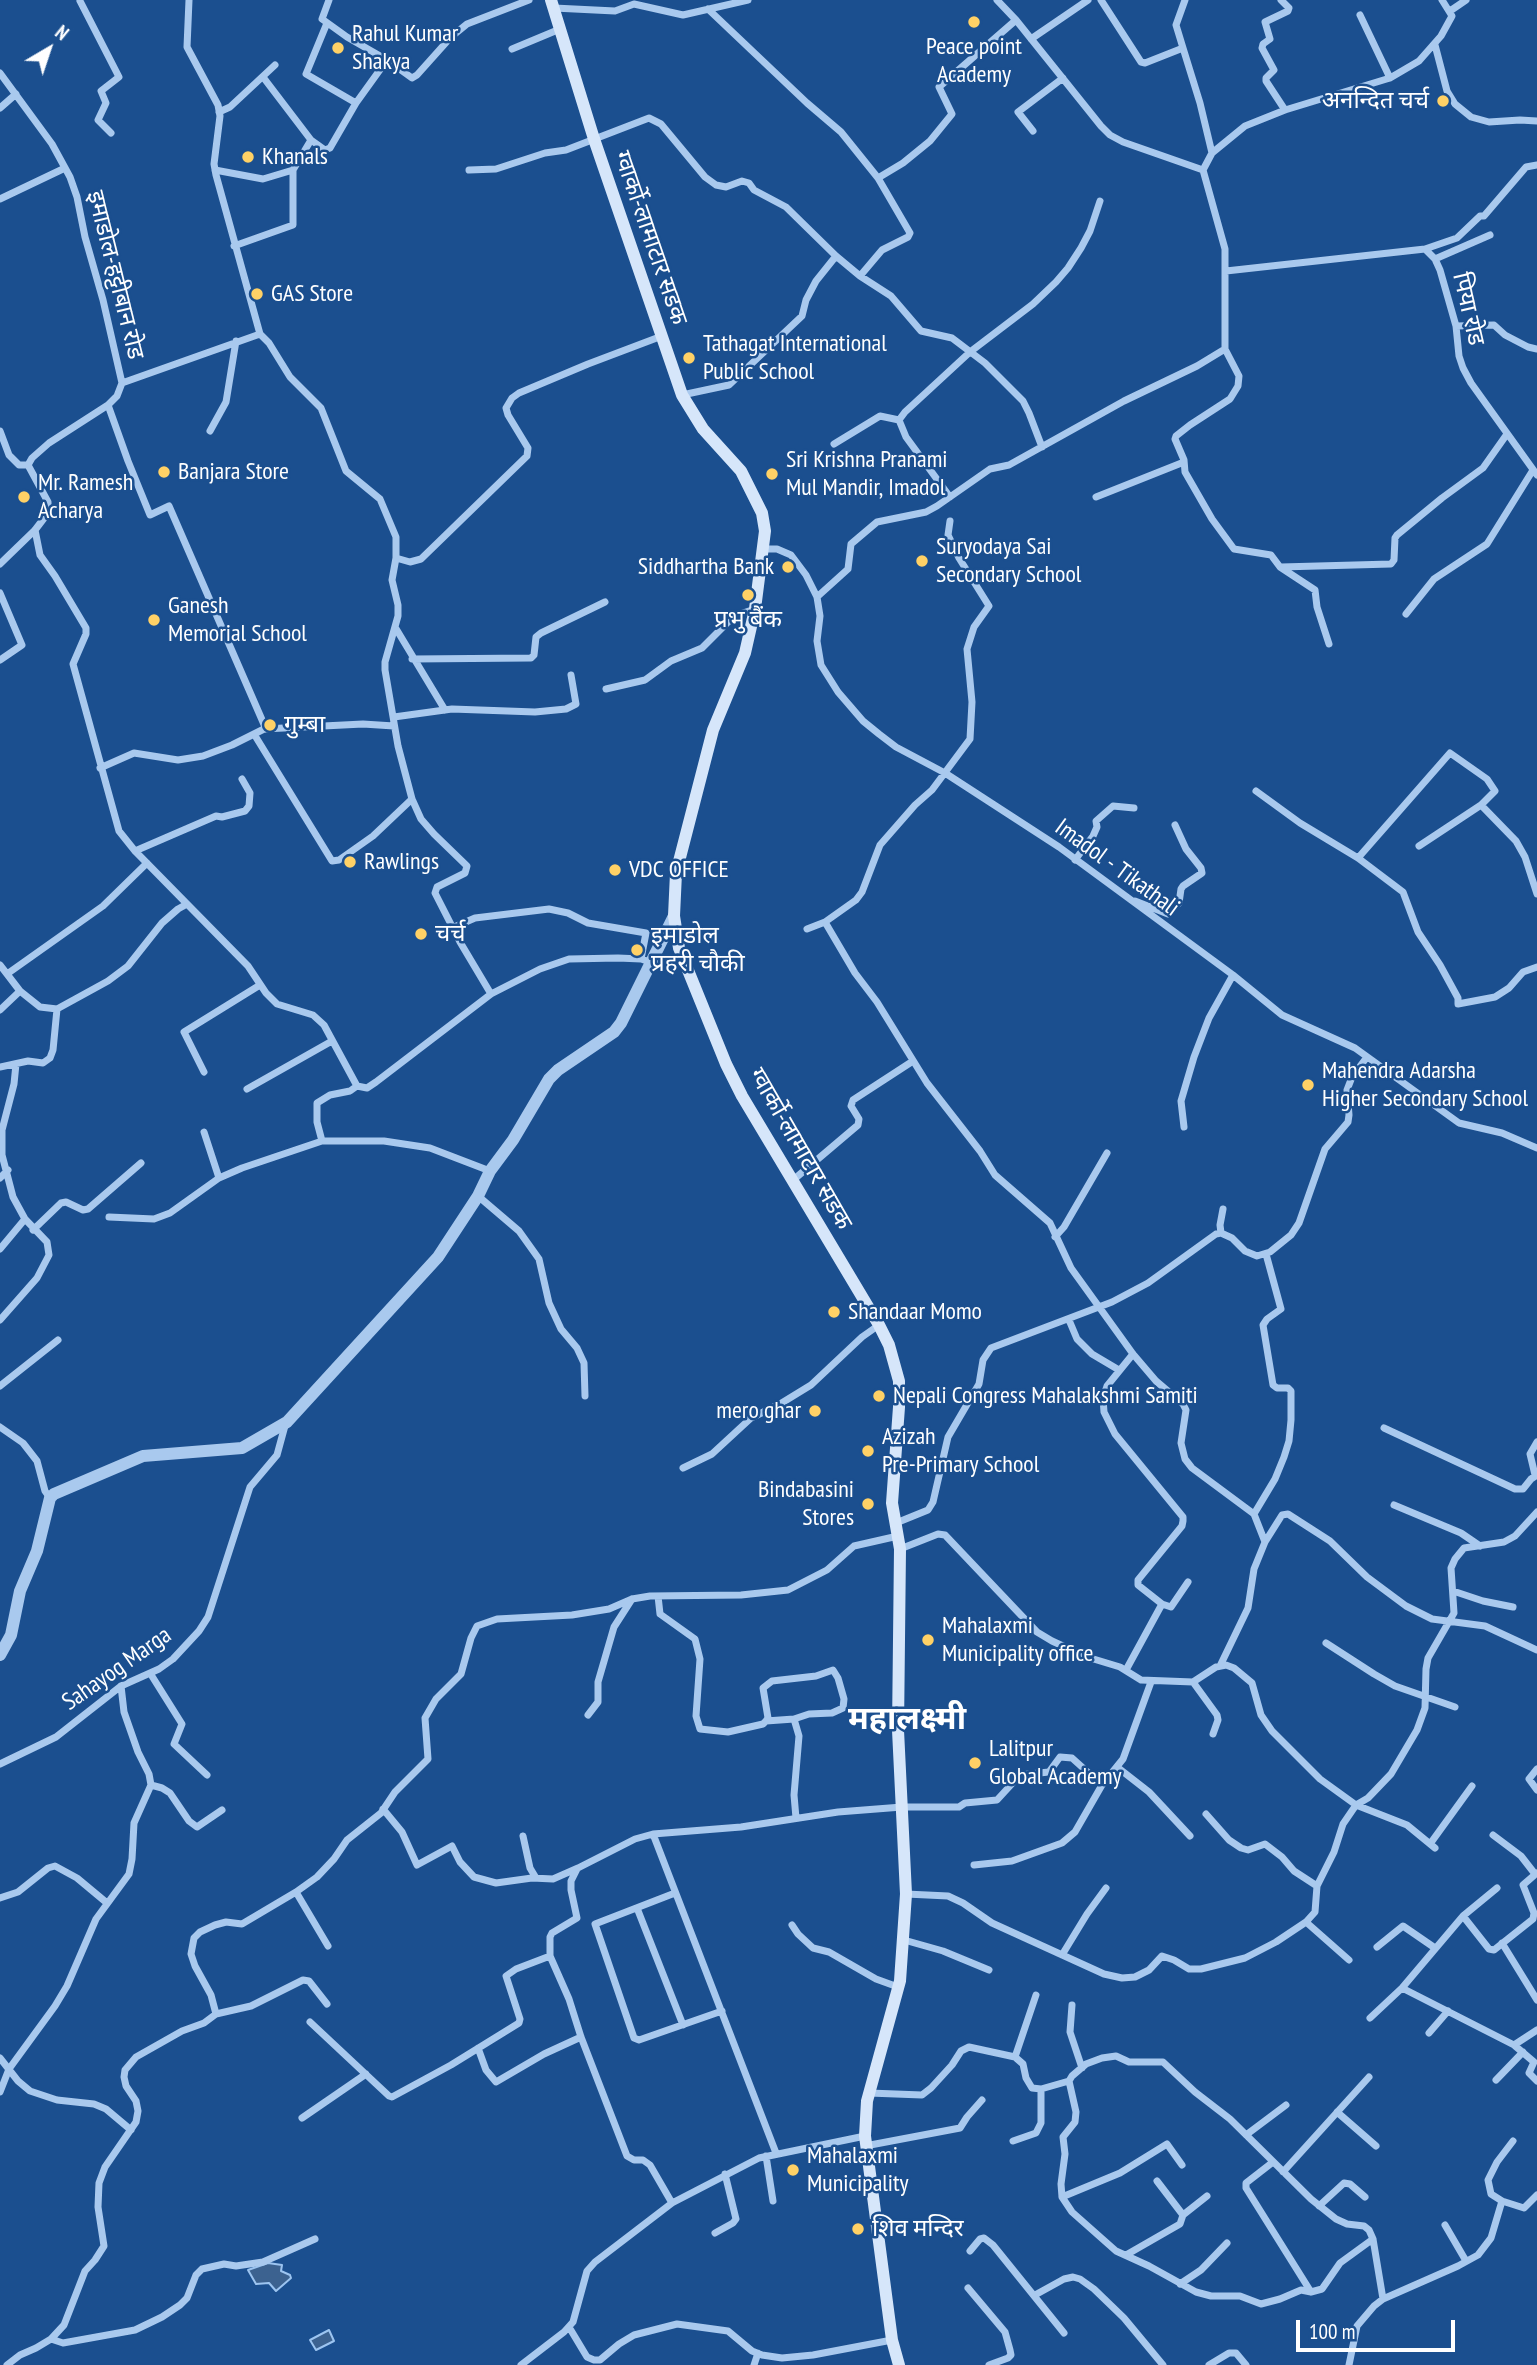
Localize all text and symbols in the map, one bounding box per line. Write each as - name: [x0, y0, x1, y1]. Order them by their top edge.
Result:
- north arrow: [14, 14, 84, 84]
- marker: Peace point Academy: [966, 14, 982, 30]
- text: N: [51, 20, 74, 45]
- place label: Rahul Kumar Shakya: [352, 20, 458, 76]
- place label: Peace point Academy: [926, 33, 1022, 89]
- marker: Rahul Kumar Shakya: [330, 40, 346, 56]
- place label: अनन्दित चर्च: [1322, 87, 1429, 115]
- marker: अनन्दित चर्च: [1435, 93, 1451, 109]
- place label: Khanals: [262, 143, 328, 171]
- street label: ग्वार्को-लामाटार सडक: [607, 147, 693, 329]
- marker: Khanals: [240, 149, 256, 165]
- street label: इमाडोल-हट्टीबान रोड: [80, 188, 150, 362]
- street label: पिया रोड: [1446, 270, 1490, 348]
- place label: GAS Store: [271, 280, 353, 308]
- marker: GAS Store: [249, 286, 265, 302]
- place label: Tathagat International Public School: [703, 330, 887, 386]
- marker: Tathagat International Public School: [681, 350, 697, 366]
- place label: Sri Krishna Pranami Mul Mandir, Imadol: [786, 446, 947, 502]
- place label: Banjara Store: [178, 458, 289, 486]
- marker: Banjara Store: [156, 464, 172, 480]
- marker: Sri Krishna Pranami Mul Mandir, Imadol: [764, 466, 780, 482]
- place label: Mr. Ramesh Acharya: [38, 469, 133, 525]
- marker: Mr. Ramesh Acharya: [16, 489, 32, 505]
- place label: Suryodaya Sai Secondary School: [936, 533, 1081, 589]
- place label: Siddhartha Bank: [638, 553, 774, 581]
- marker: Suryodaya Sai Secondary School: [914, 553, 930, 569]
- marker: Siddhartha Bank: [780, 559, 796, 575]
- marker: प्रभु बैंक: [740, 587, 756, 603]
- place label: Ganesh Memorial School: [168, 592, 307, 648]
- place label: प्रभु बैंक: [714, 606, 782, 634]
- marker: Ganesh Memorial School: [146, 612, 162, 628]
- place label: गुम्बा: [284, 711, 325, 739]
- marker: गुम्बा: [262, 717, 278, 733]
- street label: Imadol - Tikathali: [1049, 813, 1185, 923]
- place label: Rawlings: [364, 848, 439, 876]
- marker: Rawlings: [342, 854, 358, 870]
- place label: VDC OFFICE: [629, 856, 729, 884]
- marker: VDC OFFICE: [607, 862, 623, 878]
- place label: चर्च: [435, 920, 465, 948]
- place label: इमाडोल प्रहरी चौकी: [651, 922, 745, 978]
- marker: चर्च: [413, 926, 429, 942]
- marker: इमाडोल प्रहरी चौकी: [629, 942, 645, 958]
- place label: Mahendra Adarsha Higher Secondary School: [1322, 1057, 1528, 1113]
- street label: ग्वार्को-लामाटार सडक: [742, 1063, 858, 1235]
- marker: Mahendra Adarsha Higher Secondary School: [1300, 1077, 1316, 1093]
- place label: Shandaar Momo: [848, 1298, 982, 1326]
- marker: Shandaar Momo: [826, 1304, 842, 1320]
- place label: Nepali Congress Mahalakshmi Samiti: [893, 1382, 1198, 1410]
- marker: Nepali Congress Mahalakshmi Samiti: [871, 1388, 887, 1404]
- place label: mero ghar: [716, 1397, 801, 1425]
- marker: mero ghar: [807, 1403, 823, 1419]
- place label: Azizah Pre-Primary School: [882, 1423, 1039, 1479]
- marker: Azizah Pre-Primary School: [860, 1443, 876, 1459]
- place label: Bindabasini Stores: [758, 1476, 854, 1532]
- marker: Bindabasini Stores: [860, 1496, 876, 1512]
- place label: Mahalaxmi Municipality office: [942, 1612, 1093, 1668]
- street label: Sahayog Marga: [57, 1621, 177, 1717]
- marker: Mahalaxmi Municipality office: [920, 1632, 936, 1648]
- district label: महालक्ष्मी: [848, 1701, 966, 1739]
- place label: Lalitpur Global Academy: [989, 1735, 1122, 1791]
- marker: Lalitpur Global Academy: [967, 1755, 983, 1771]
- place label: Mahalaxmi Municipality: [807, 2142, 909, 2198]
- marker: Mahalaxmi Municipality: [785, 2162, 801, 2178]
- place label: शिव मन्दिर: [872, 2215, 964, 2243]
- marker: शिव मन्दिर: [850, 2221, 866, 2237]
- scale bar: [1299, 2306, 1458, 2350]
- text: 100 m: [1309, 2318, 1355, 2345]

